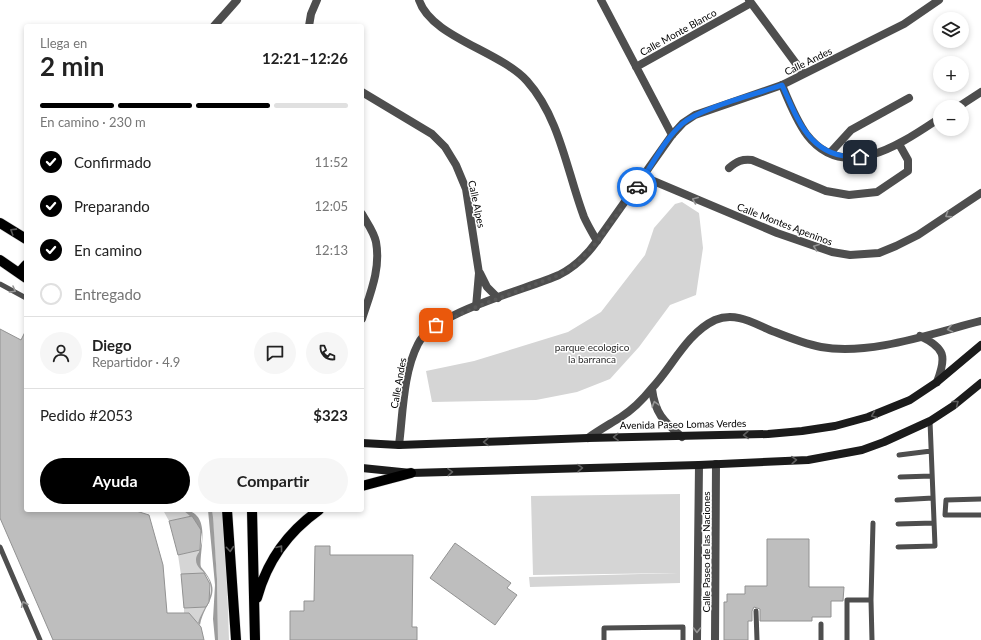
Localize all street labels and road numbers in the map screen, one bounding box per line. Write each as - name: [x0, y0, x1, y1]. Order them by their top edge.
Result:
- street label: Calle Monte Blanco: [638, 6, 719, 58]
- street label: Calle Andes: [782, 44, 834, 78]
- street label: Calle Alpes: [466, 179, 488, 229]
- street label: Calle Montes Apeninos: [736, 200, 834, 248]
- street label: Calle Andes: [388, 357, 408, 409]
- street label: Avenida Paseo Lomas Verdes: [620, 417, 746, 431]
- street label: Calle Paseo de las Naciones: [700, 491, 712, 613]

